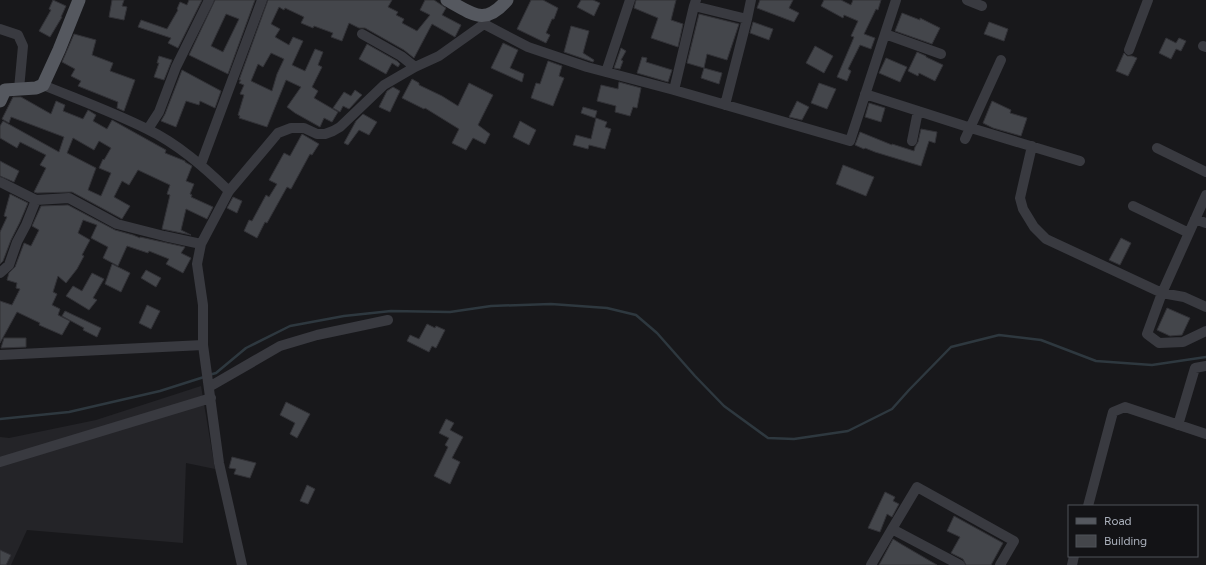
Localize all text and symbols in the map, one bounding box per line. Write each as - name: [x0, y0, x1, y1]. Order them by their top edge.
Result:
- legend: [1068, 505, 1198, 557]
- text: Road: [1104, 514, 1132, 528]
- text: Building: [1104, 534, 1147, 548]

